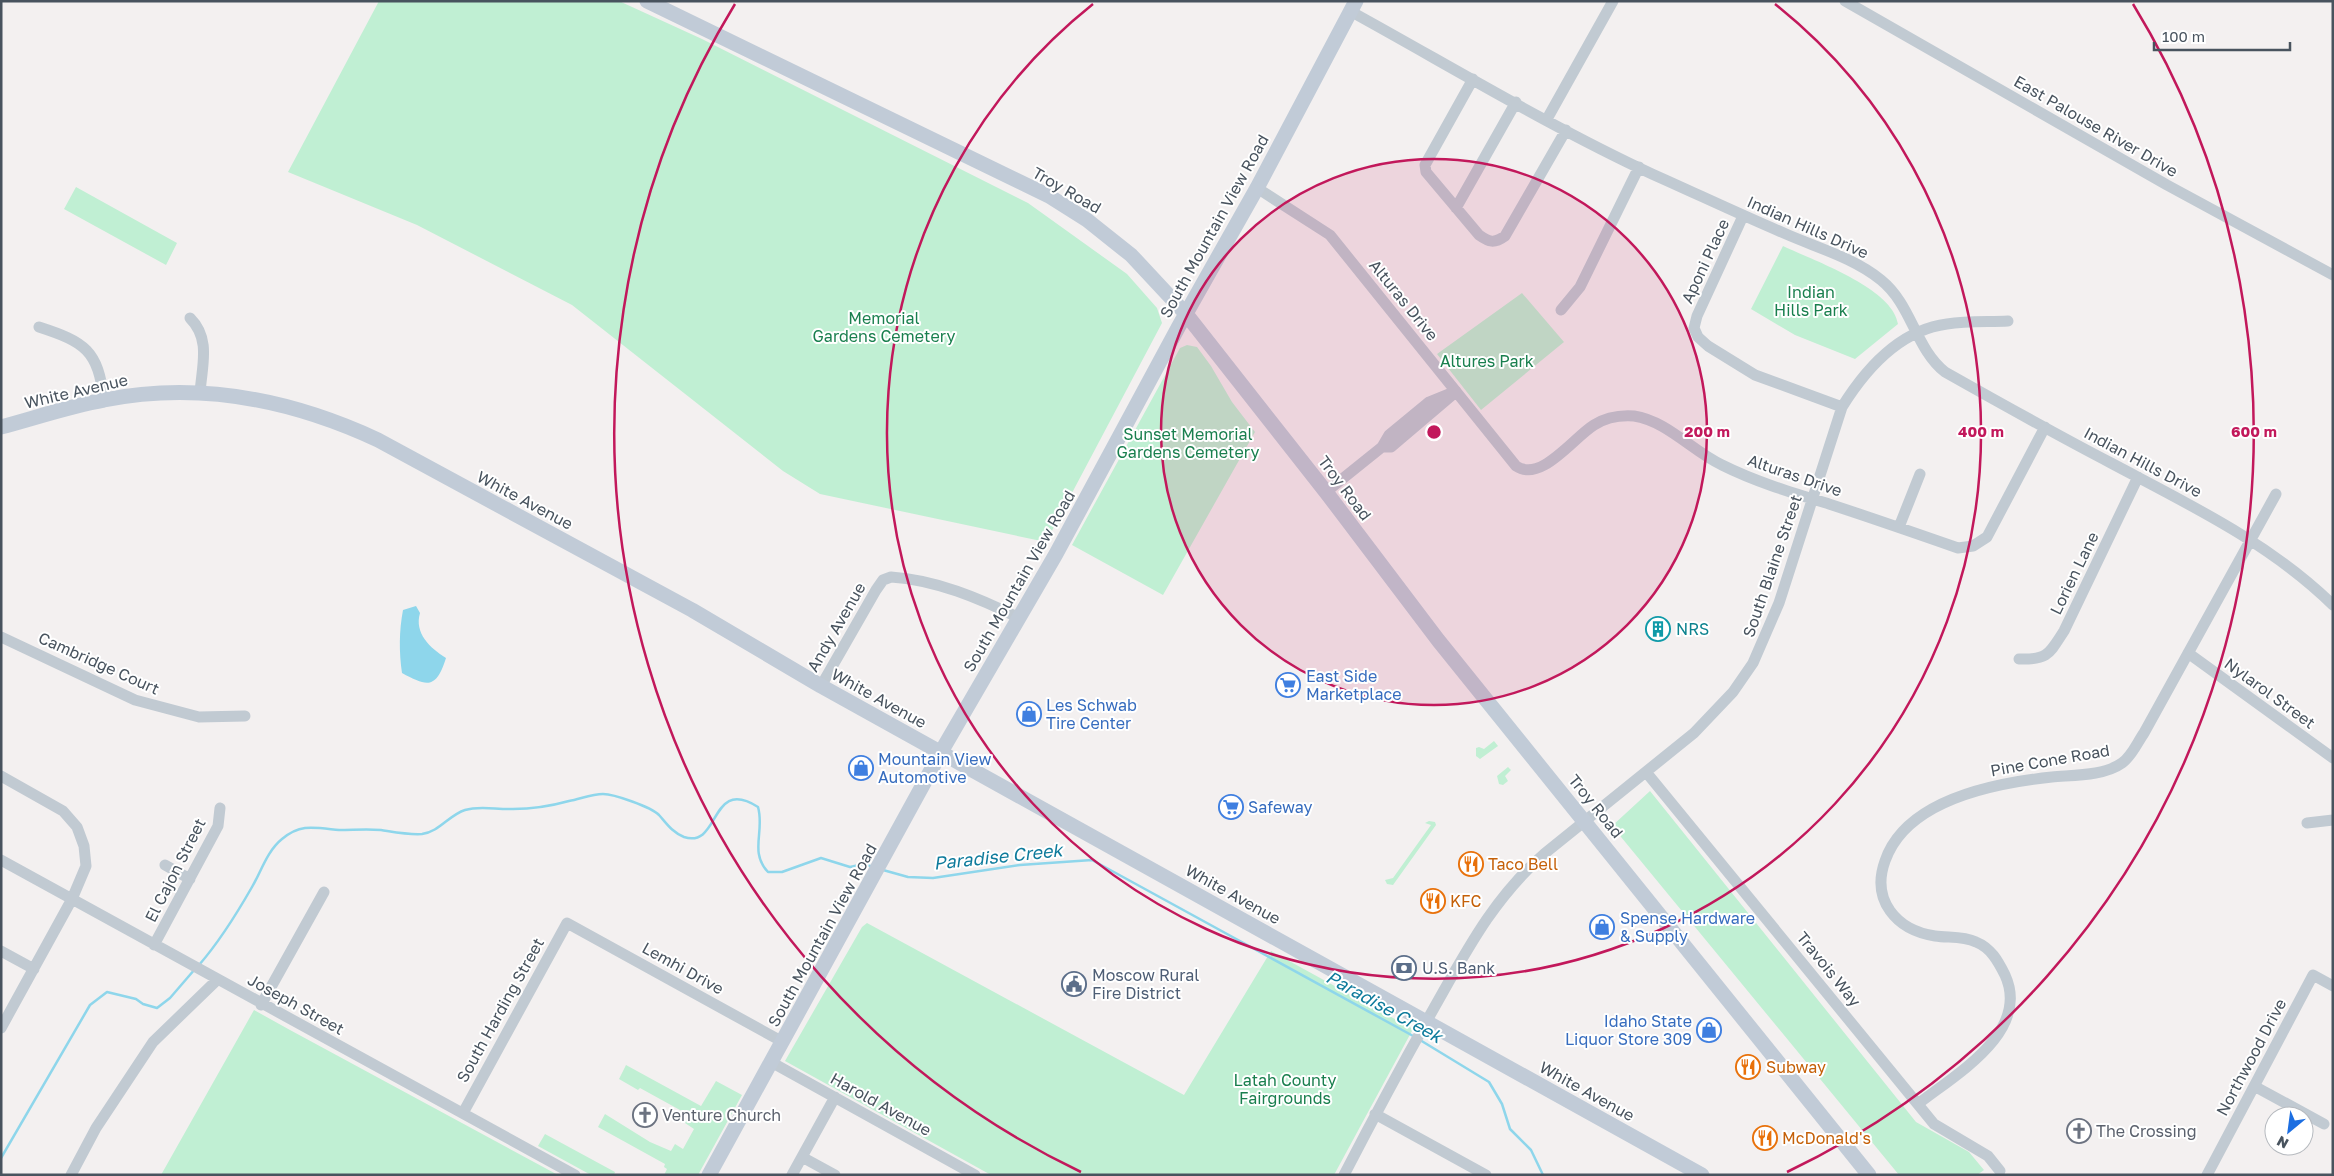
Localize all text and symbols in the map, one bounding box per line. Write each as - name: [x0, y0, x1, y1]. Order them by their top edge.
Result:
- scale bar: [2154, 20, 2290, 52]
- text: 100 m: [2162, 27, 2205, 45]
- street label: East Palouse River Drive: [2011, 71, 2181, 181]
- street label: South Mountain View Road: [1155, 131, 1273, 321]
- street label: Troy Road: [1029, 162, 1105, 218]
- street label: Indian Hills Drive: [1744, 191, 1872, 263]
- street label: Aponi Place: [1677, 216, 1733, 306]
- street label: Alturas Drive: [1365, 255, 1443, 345]
- park label: Indian Hills Park: [1774, 282, 1848, 320]
- park label: Memorial Gardens Cemetery: [813, 308, 955, 346]
- park label: Altures Park: [1440, 351, 1534, 371]
- street label: White Avenue: [22, 369, 130, 413]
- text: 200 m: [1684, 422, 1730, 440]
- text: 400 m: [1958, 422, 2004, 440]
- street label: Indian Hills Drive: [2081, 422, 2205, 502]
- text: 600 m: [2231, 422, 2277, 440]
- centre of rings: [1425, 423, 1443, 441]
- park label: Sunset Memorial Gardens Cemetery: [1117, 424, 1259, 462]
- street label: Alturas Drive: [1745, 450, 1845, 500]
- street label: Troy Road: [1314, 452, 1376, 524]
- street label: White Avenue: [474, 466, 576, 534]
- street label: South Mountain View Road: [959, 487, 1079, 675]
- street label: South Blaine Street: [1738, 492, 1806, 640]
- street label: Lorien Lane: [2045, 528, 2103, 618]
- street label: Andy Avenue: [802, 579, 870, 675]
- building icon: NRS: [1645, 616, 1671, 642]
- place label: NRS: [1676, 619, 1709, 639]
- street label: Cambridge Court: [35, 627, 163, 699]
- street label: Nylarol Street: [2221, 653, 2319, 733]
- street label: White Avenue: [828, 664, 930, 732]
- place label: East Side Marketplace: [1306, 666, 1401, 704]
- supermarket icon: East Side Marketplace: [1275, 672, 1301, 698]
- place label: Les Schwab Tire Center: [1046, 695, 1137, 733]
- shop icon: Les Schwab Tire Center: [1016, 701, 1042, 727]
- street label: Pine Cone Road: [1989, 740, 2111, 780]
- place label: Mountain View Automotive: [878, 749, 991, 787]
- shop icon: Mountain View Automotive: [848, 755, 874, 781]
- street label: Troy Road: [1564, 770, 1628, 842]
- supermarket icon: Safeway: [1218, 794, 1244, 820]
- place label: Safeway: [1248, 797, 1312, 817]
- street label: El Cajon Street: [140, 815, 210, 925]
- water label: Paradise Creek: [932, 838, 1065, 874]
- street label: South Mountain View Road: [763, 840, 881, 1030]
- restaurant icon: Taco Bell: [1458, 851, 1484, 877]
- place label: Taco Bell: [1488, 854, 1558, 874]
- street label: White Avenue: [1182, 860, 1284, 928]
- restaurant icon: KFC: [1420, 888, 1446, 914]
- place label: KFC: [1450, 891, 1481, 911]
- place label: Spense Hardware & Supply: [1620, 908, 1755, 946]
- shop icon: Spense Hardware & Supply: [1589, 914, 1615, 940]
- street label: Travois Way: [1793, 927, 1865, 1011]
- street label: South Harding Street: [452, 934, 548, 1086]
- street label: Lemhi Drive: [639, 937, 727, 999]
- bank icon: U.S. Bank: [1391, 955, 1417, 981]
- place label: U.S. Bank: [1422, 958, 1495, 978]
- place label: Moscow Rural Fire District: [1092, 965, 1199, 1003]
- water label: Paradise Creek: [1323, 965, 1448, 1048]
- street label: Joseph Street: [244, 969, 348, 1039]
- public building icon: Moscow Rural Fire District: [1061, 971, 1087, 997]
- street label: Northwood Drive: [2212, 995, 2290, 1119]
- place label: Idaho State Liquor Store 309: [1565, 1011, 1692, 1049]
- shop icon: Idaho State Liquor Store 309: [1696, 1017, 1722, 1043]
- restaurant icon: Subway: [1735, 1054, 1761, 1080]
- street label: White Avenue: [1536, 1057, 1638, 1125]
- place label: Subway: [1766, 1057, 1826, 1077]
- street label: Harold Avenue: [827, 1068, 935, 1140]
- park label: Latah County Fairgrounds: [1234, 1070, 1337, 1108]
- church icon: Venture Church: [632, 1102, 658, 1128]
- place label: Venture Church: [662, 1105, 781, 1125]
- north arrow: [2264, 1106, 2314, 1156]
- church icon: The Crossing: [2066, 1118, 2092, 1144]
- place label: The Crossing: [2096, 1121, 2197, 1141]
- restaurant icon: McDonald's: [1752, 1125, 1778, 1151]
- place label: McDonald's: [1782, 1128, 1871, 1148]
- text: N: [2274, 1133, 2291, 1153]

